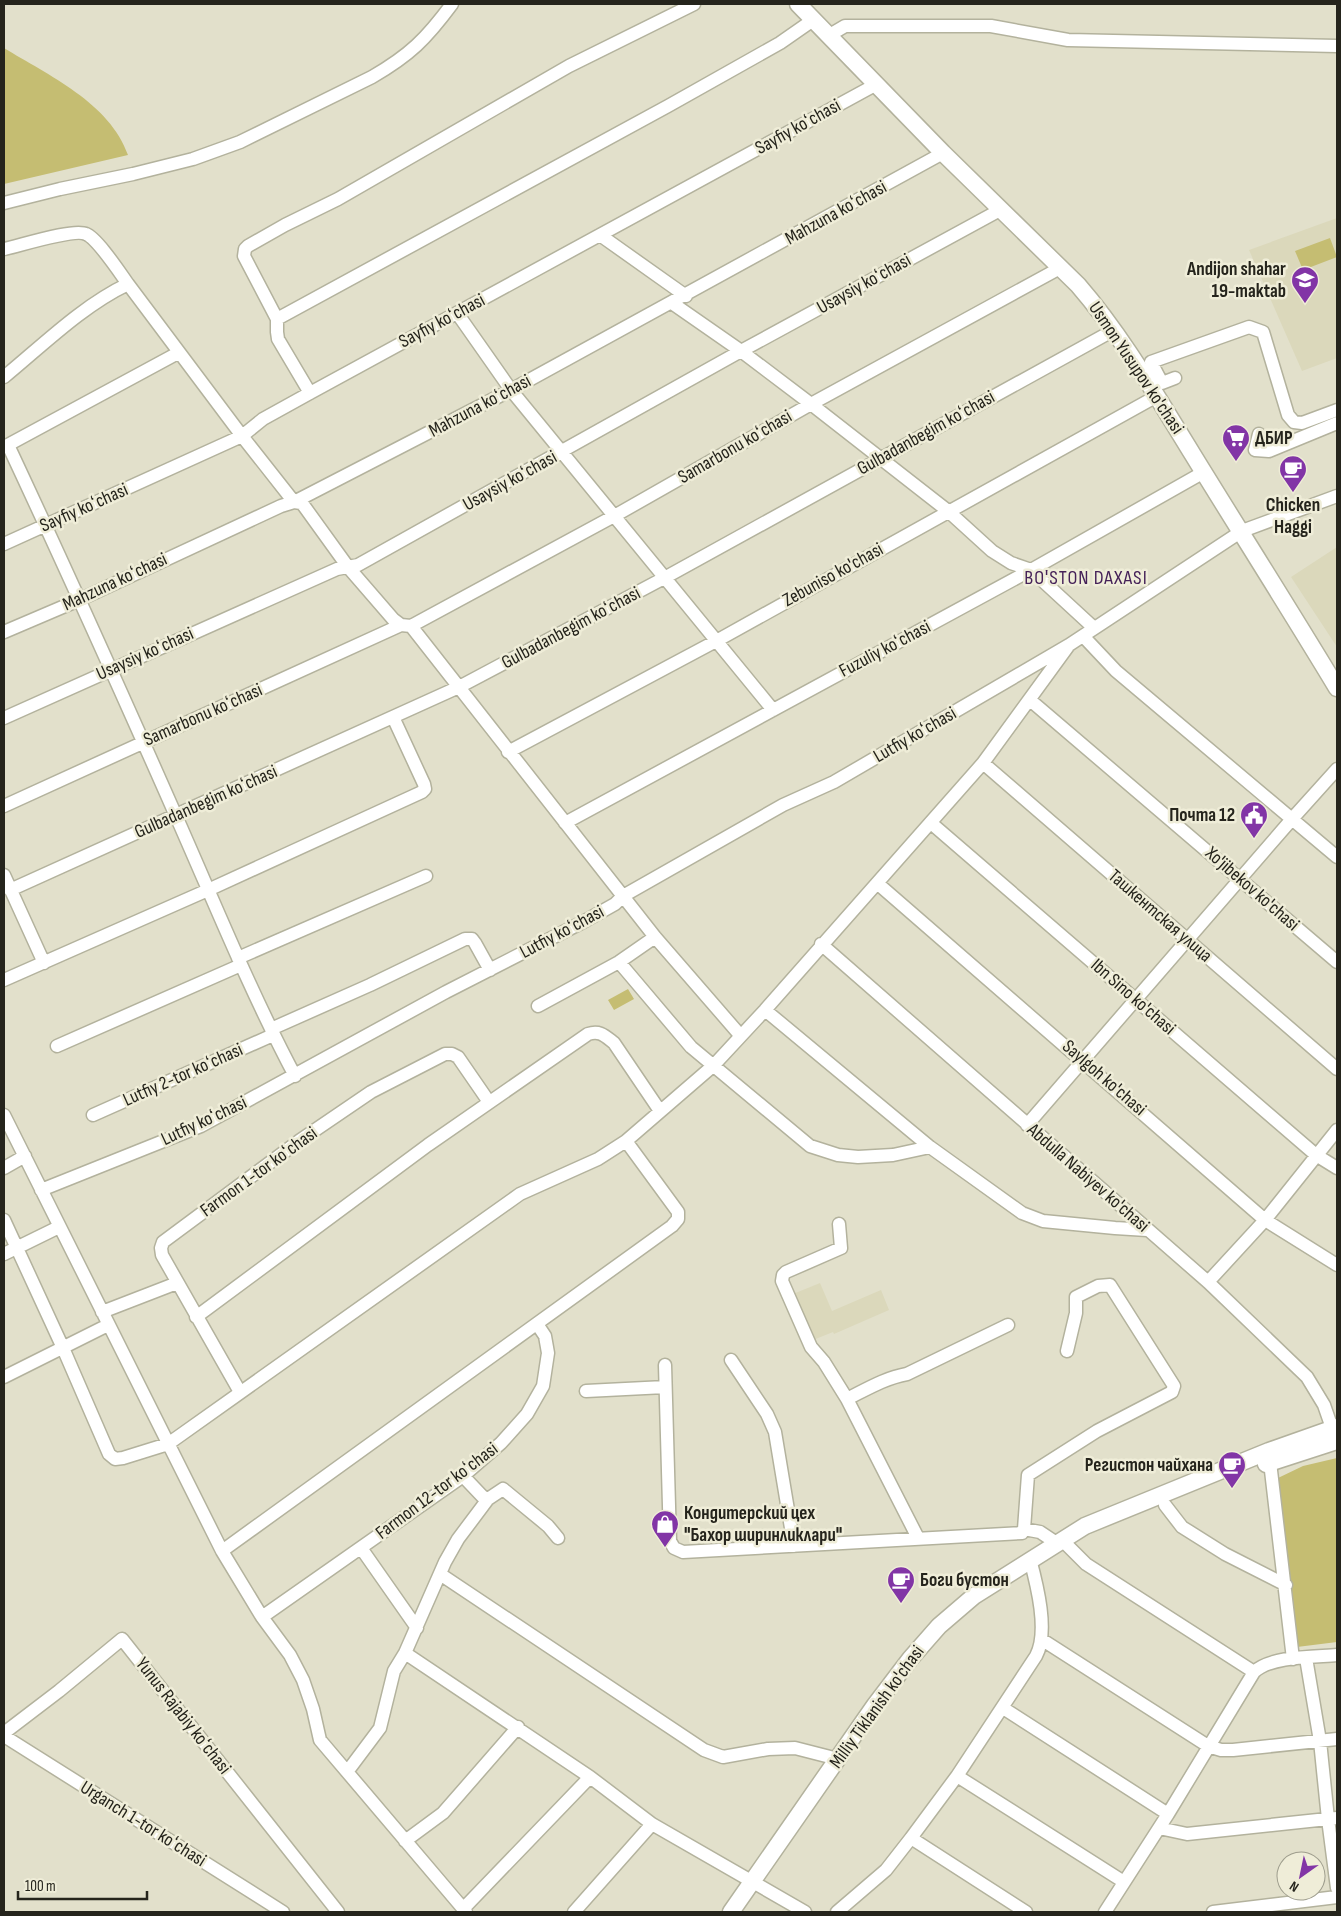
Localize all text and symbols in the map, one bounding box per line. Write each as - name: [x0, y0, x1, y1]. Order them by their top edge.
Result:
- street label: Sayfiy koʻchasi: [751, 94, 845, 160]
- street label: Mahzuna koʻchasi: [781, 176, 891, 250]
- street label: Usaysiy koʻchasi: [813, 249, 915, 319]
- place label: Andijon shahar 19-maktab: [1186, 258, 1286, 303]
- school or university icon: Andijon shahar 19-maktab: [1290, 265, 1320, 304]
- street label: Sayfiy koʻchasi: [395, 289, 489, 353]
- street label: Usmon Yusupov ko'chasi: [1083, 298, 1189, 438]
- street label: Mahzuna koʻchasi: [425, 369, 535, 443]
- street label: Gulbadanbegim koʻchasi: [853, 386, 999, 480]
- street label: Samarbonu koʻchasi: [674, 405, 796, 489]
- supermarket icon: ДБИР: [1221, 423, 1251, 462]
- place label: ДБИР: [1255, 427, 1293, 450]
- street label: Usaysiy koʻchasi: [459, 446, 561, 516]
- cafe icon: Chicken Haggi: [1278, 454, 1308, 493]
- street label: Sayfiy koʻchasi: [36, 478, 132, 538]
- place label: Chicken Haggi: [1266, 494, 1320, 539]
- street label: Zebuniso ko'chasi: [779, 538, 887, 612]
- street label: Mahzuna koʻchasi: [59, 548, 171, 616]
- district label: BO'STON DAXASI: [1024, 566, 1148, 590]
- street label: Gulbadanbegim koʻchasi: [498, 582, 644, 674]
- street label: Fuzuliy koʻchasi: [835, 615, 935, 683]
- street label: Usaysiy koʻchasi: [93, 622, 197, 686]
- street label: Samarbonu koʻchasi: [140, 679, 266, 751]
- street label: Lutfiy koʻchasi: [869, 702, 961, 768]
- street label: Gulbadanbegim koʻchasi: [131, 760, 281, 844]
- public building icon: Почта 12: [1239, 800, 1269, 839]
- place label: Почта 12: [1169, 804, 1235, 827]
- street label: Xo'jibekov ko'chasi: [1199, 841, 1304, 936]
- street label: Ташкентская улица: [1103, 865, 1217, 967]
- street label: Lutfiy koʻchasi: [516, 900, 608, 964]
- street label: Ibn Sino ko'chasi: [1086, 954, 1180, 1040]
- street label: Saylgoh ko'chasi: [1057, 1035, 1151, 1121]
- street label: Lutfiy 2-tor koʻchasi: [120, 1038, 246, 1112]
- street label: Lutfiy koʻchasi: [157, 1091, 251, 1151]
- street label: Abdulla Nabiyev ko'chasi: [1021, 1118, 1154, 1237]
- street label: Farmon 1-tor koʻchasi: [196, 1122, 322, 1222]
- street label: Farmon 12-tor koʻchasi: [371, 1438, 503, 1544]
- cafe icon: Регистон чайхана: [1217, 1450, 1247, 1489]
- place label: Регистон чайхана: [1085, 1454, 1213, 1477]
- place label: Кондитерский цех "Бахор ширинликлари": [684, 1502, 842, 1547]
- shop icon: Кондитерский цех "Бахор ширинликлари": [650, 1509, 680, 1548]
- cafe icon: Боги бустон: [886, 1565, 916, 1604]
- place label: Боги бустон: [920, 1569, 1009, 1592]
- street label: Milliy Tiklanish ko'chasi: [825, 1641, 929, 1773]
- street label: Yunus Rajabiy koʻchasi: [130, 1653, 236, 1779]
- street label: Urganch 1-tor koʻchasi: [76, 1776, 210, 1872]
- north arrow: [1276, 1851, 1326, 1901]
- scale bar: [18, 1868, 146, 1900]
- text: 100 m: [25, 1877, 56, 1896]
- text: N: [1286, 1877, 1302, 1896]

